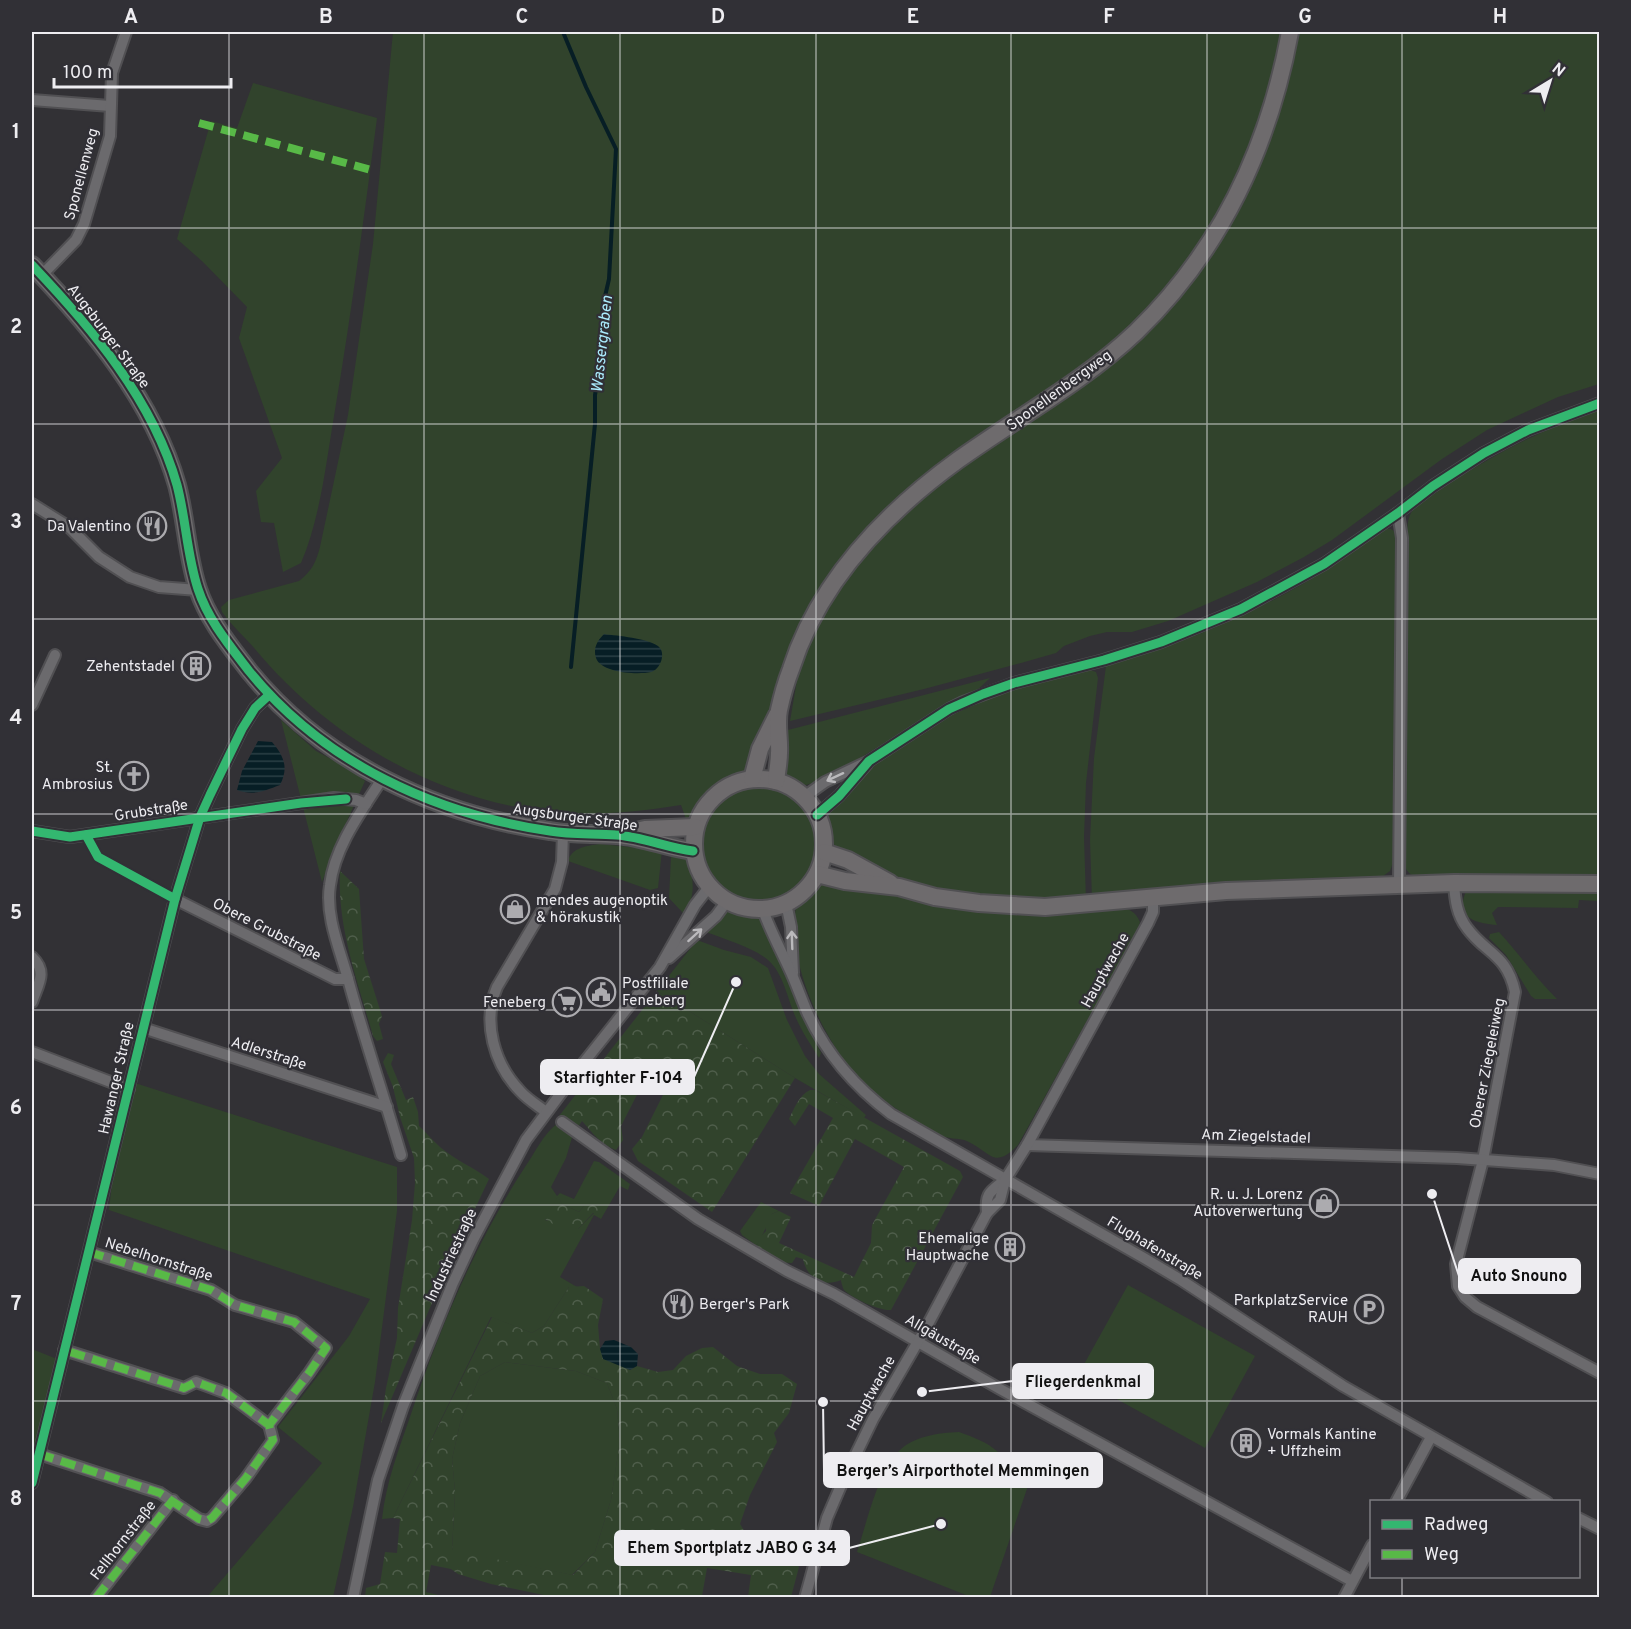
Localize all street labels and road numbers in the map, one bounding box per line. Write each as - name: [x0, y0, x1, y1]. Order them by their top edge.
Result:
- street label: Sponellenweg: [61, 126, 104, 222]
- street label: Augsburger Straße: [62, 281, 153, 393]
- street label: Sponellenbergweg: [1004, 347, 1116, 436]
- street label: Grubstraße: [113, 796, 189, 827]
- street label: Augsburger Straße: [511, 800, 639, 837]
- street label: Obere Grubstraße: [209, 895, 324, 966]
- street label: Hauptwache: [1078, 930, 1135, 1012]
- street label: Oberer Ziegeleiweg: [1467, 996, 1510, 1130]
- street label: Hawanger Straße: [95, 1020, 140, 1136]
- street label: Adlerstraße: [228, 1033, 309, 1076]
- street label: Am Ziegelstadel: [1201, 1126, 1311, 1149]
- street label: Industriestraße: [422, 1206, 482, 1305]
- street label: Flughafenstraße: [1103, 1213, 1206, 1285]
- street label: Nebelhornstraße: [102, 1234, 215, 1287]
- street label: Allgäustraße: [901, 1311, 984, 1370]
- street label: Hauptwache: [844, 1353, 901, 1435]
- street label: Fellhornstraße: [87, 1497, 161, 1585]

